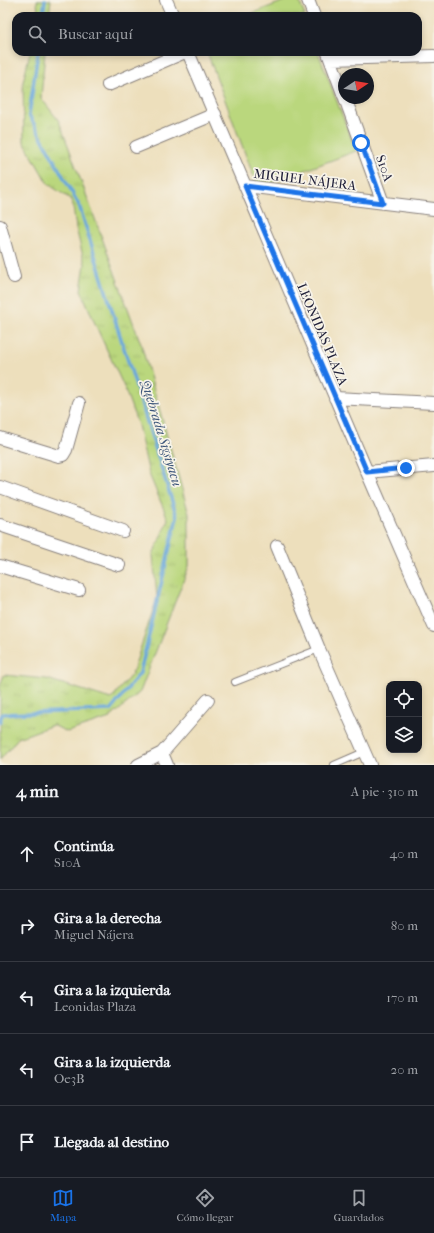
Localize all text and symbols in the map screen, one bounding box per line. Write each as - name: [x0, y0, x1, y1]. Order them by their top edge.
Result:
- search box: [12, 12, 422, 56]
- icon: search: [26, 23, 48, 45]
- text: Buscar aquí: [58, 25, 133, 43]
- north arrow: [338, 68, 374, 104]
- route start: [352, 134, 370, 152]
- street label: S10A: [373, 153, 396, 184]
- street label: MIGUEL NÁJERA: [253, 166, 358, 193]
- street label: LEONIDAS PLAZA: [294, 281, 351, 388]
- water label: Quebrada Sigsiyacu: [137, 377, 186, 489]
- route end: [397, 459, 415, 477]
- map controls: [386, 681, 422, 753]
- button: locate: [386, 681, 422, 717]
- button: layers: [386, 717, 422, 753]
- text: 4 min: [16, 781, 59, 801]
- text: A pie · 310 m: [351, 784, 418, 799]
- text: Continúa: [54, 837, 114, 855]
- icon: ahead: [16, 843, 38, 865]
- text: 40 m: [390, 846, 418, 861]
- text: S10A: [54, 855, 81, 870]
- text: Gira a la derecha: [54, 909, 161, 927]
- icon: right: [16, 915, 38, 937]
- text: 80 m: [391, 918, 418, 933]
- text: Miguel Nájera: [54, 927, 134, 942]
- text: Gira a la izquierda: [54, 981, 170, 999]
- icon: left: [16, 987, 38, 1009]
- text: 170 m: [386, 990, 418, 1005]
- text: Leonidas Plaza: [54, 999, 136, 1014]
- text: Gira a la izquierda: [54, 1053, 170, 1071]
- icon: left: [16, 1059, 38, 1081]
- text: 20 m: [391, 1062, 418, 1077]
- text: Oe3B: [54, 1071, 85, 1086]
- icon: arrive: [16, 1131, 38, 1153]
- text: Llegada al destino: [54, 1133, 169, 1151]
- tab: Mapa: [50, 1187, 76, 1224]
- tab: Cómo llegar: [176, 1187, 233, 1224]
- tab: Guardados: [334, 1187, 384, 1224]

